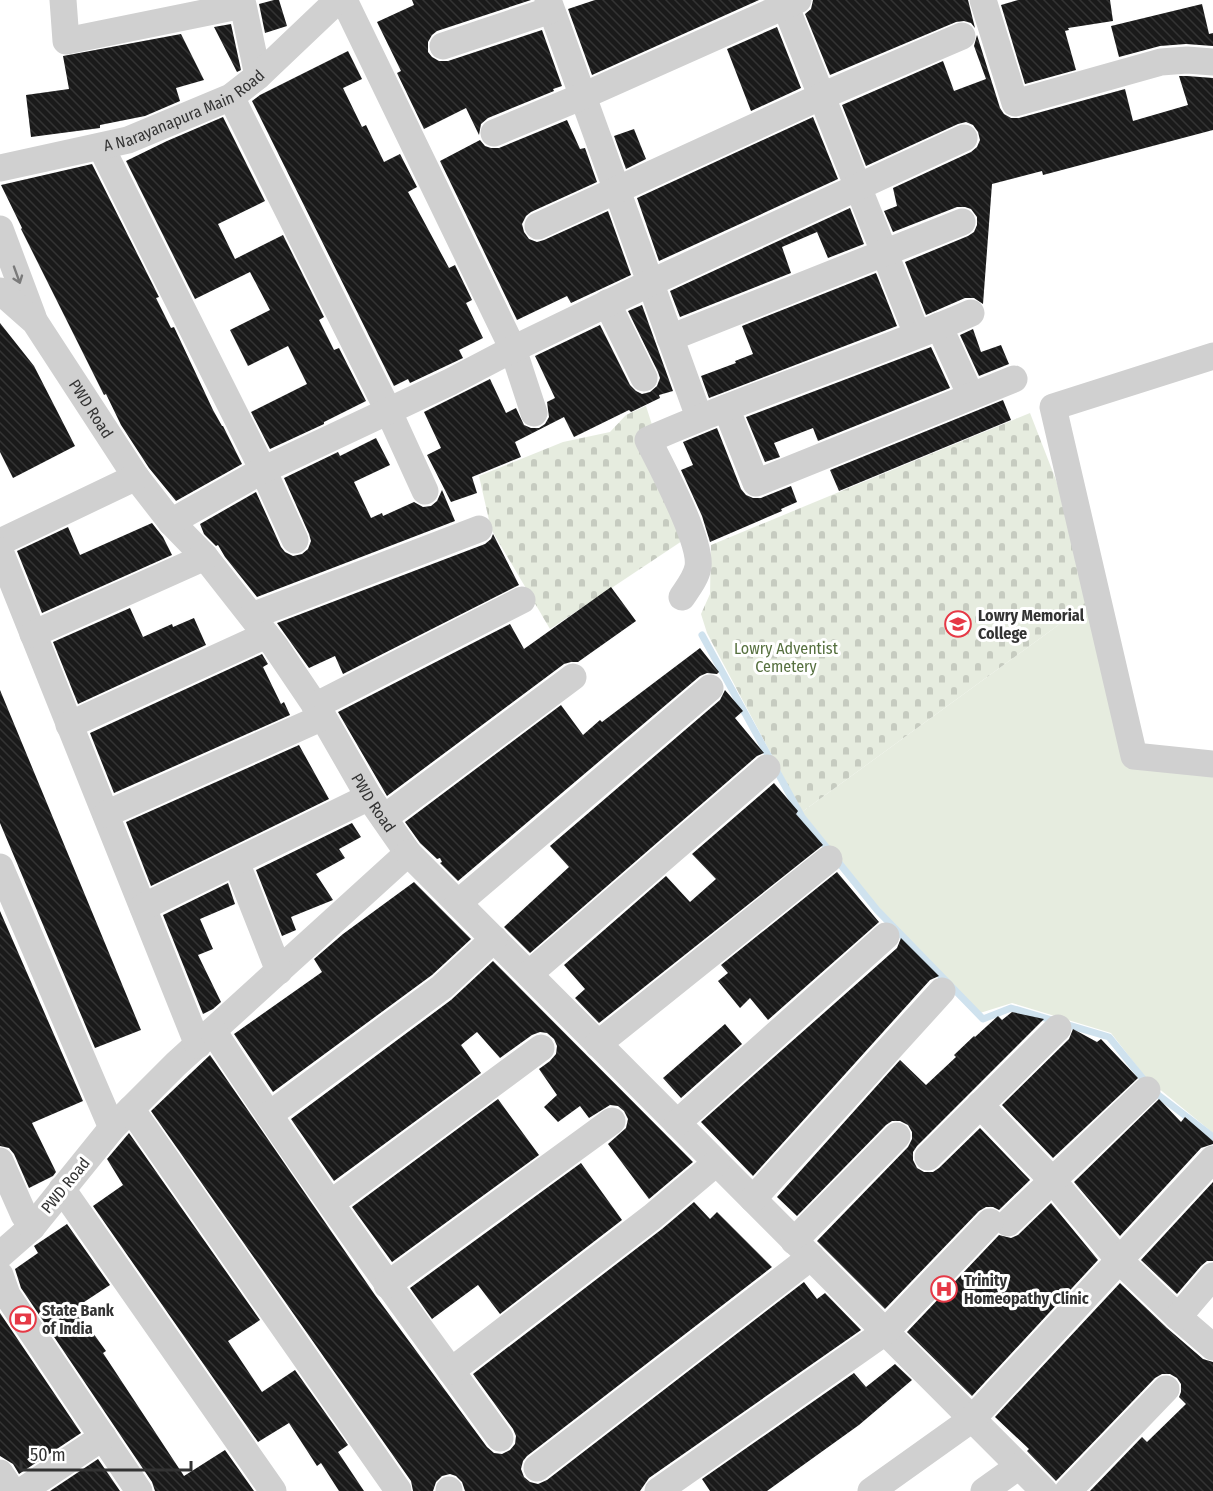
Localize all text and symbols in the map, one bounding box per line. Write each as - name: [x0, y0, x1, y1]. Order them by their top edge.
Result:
- street label: A Narayanapura Main Road: [102, 66, 269, 155]
- one-way arrow: [13, 265, 24, 284]
- street label: PWD Road: [65, 376, 117, 442]
- place label: Lowry Memorial College: [978, 606, 1085, 643]
- school or university icon: Lowry Memorial College: [943, 609, 973, 639]
- park label: Lowry Adventist Cemetery: [734, 639, 839, 676]
- street label: PWD Road: [347, 770, 400, 836]
- street label: PWD Road: [37, 1154, 94, 1217]
- place label: Trinity Homeopathy Clinic: [964, 1271, 1089, 1308]
- hospital icon: Trinity Homeopathy Clinic: [929, 1274, 959, 1304]
- place label: State Bank of India: [42, 1301, 115, 1338]
- bank icon: State Bank of India: [8, 1304, 38, 1334]
- scale bar: [21, 1434, 190, 1472]
- text: 50 m: [30, 1444, 66, 1466]

